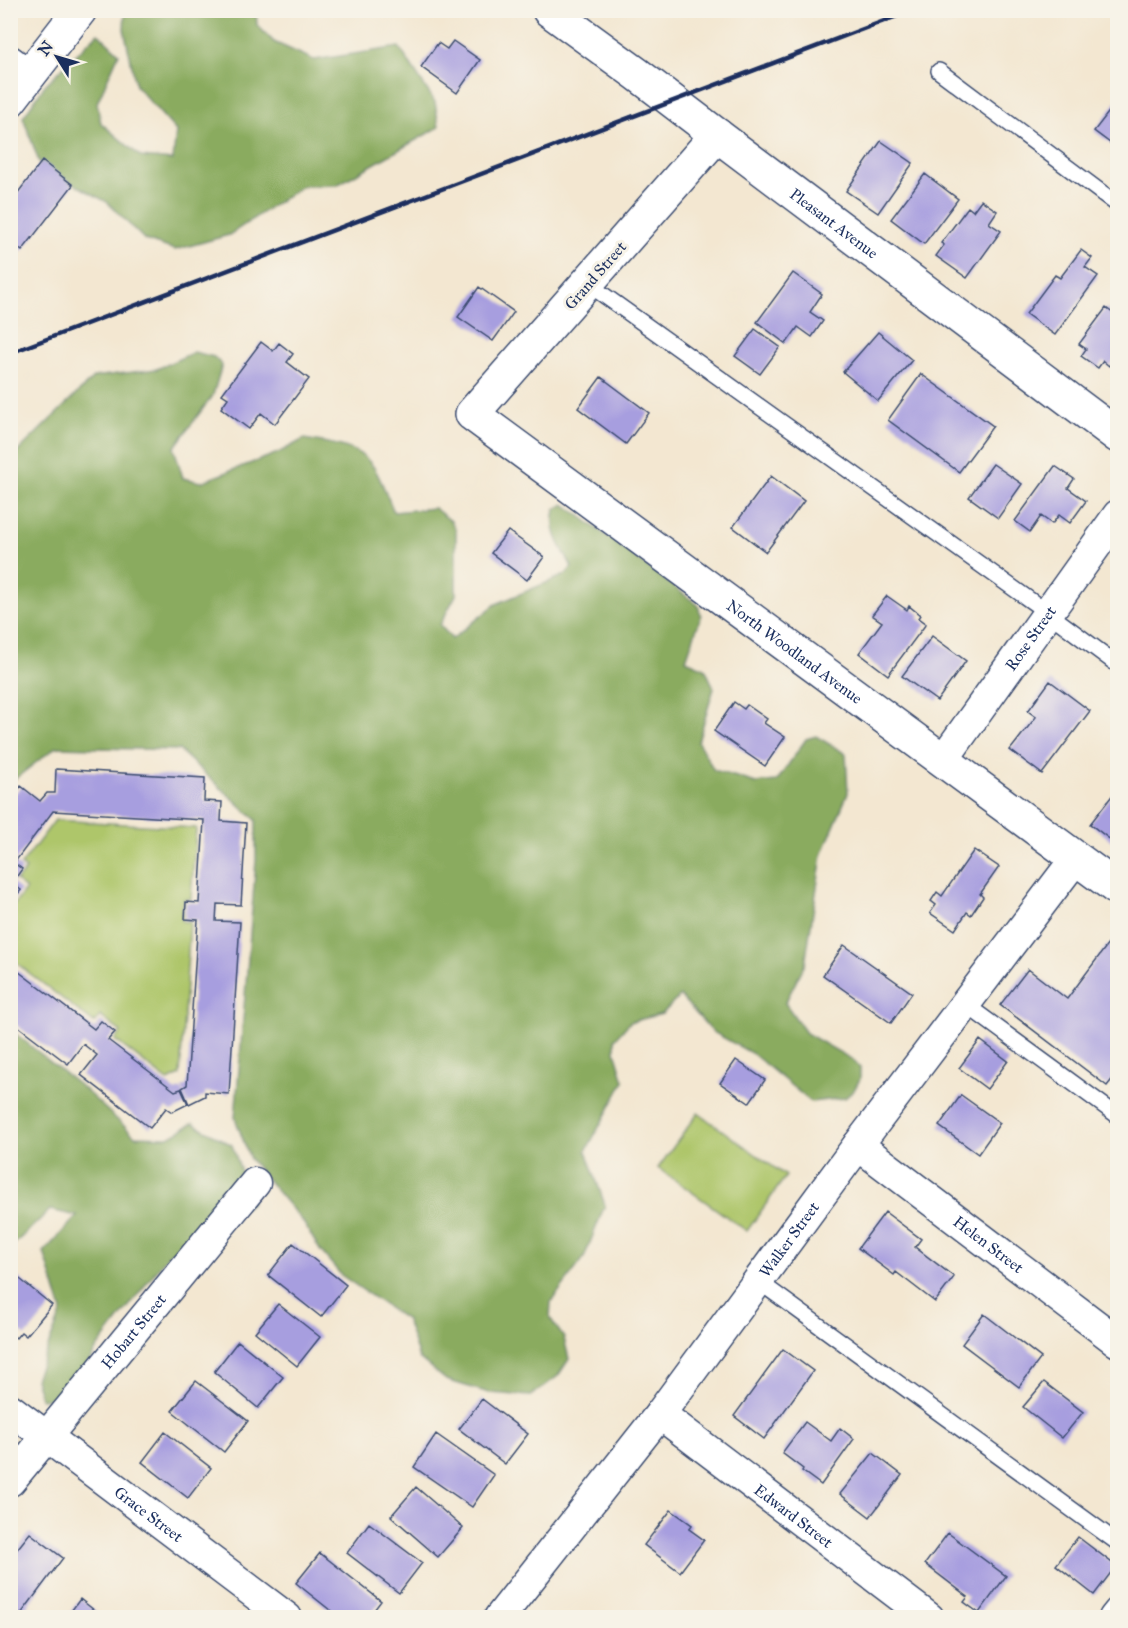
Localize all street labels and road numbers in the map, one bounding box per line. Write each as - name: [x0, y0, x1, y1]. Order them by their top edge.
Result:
- street label: Pleasant Avenue: [786, 184, 882, 263]
- street label: Grand Street: [561, 237, 630, 313]
- street label: North Woodland Avenue: [723, 596, 866, 708]
- street label: Rose Street: [1001, 602, 1060, 674]
- street label: Walker Street: [755, 1198, 823, 1281]
- street label: Helen Street: [950, 1212, 1028, 1277]
- street label: Hobart Street: [97, 1290, 170, 1373]
- street label: Edward Street: [750, 1480, 837, 1552]
- street label: Grace Street: [110, 1482, 187, 1546]

